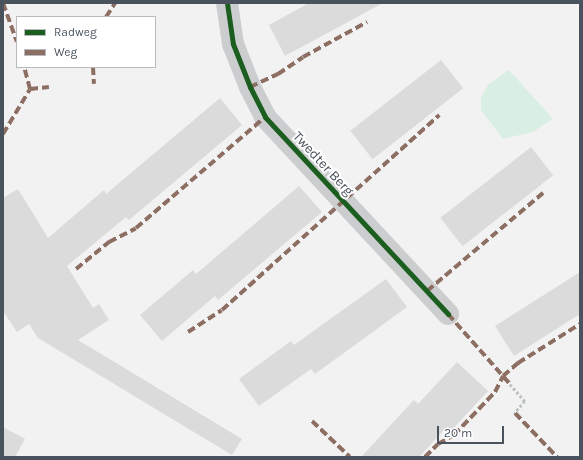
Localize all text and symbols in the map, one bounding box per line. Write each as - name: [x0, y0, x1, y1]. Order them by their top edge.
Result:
- legend: [16, 16, 156, 68]
- text: Radweg: [54, 25, 97, 39]
- text: Weg: [54, 45, 77, 59]
- street label: Twedter Berg: [289, 128, 357, 200]
- scale bar: [439, 418, 506, 444]
- text: 20 m: [444, 426, 472, 440]

